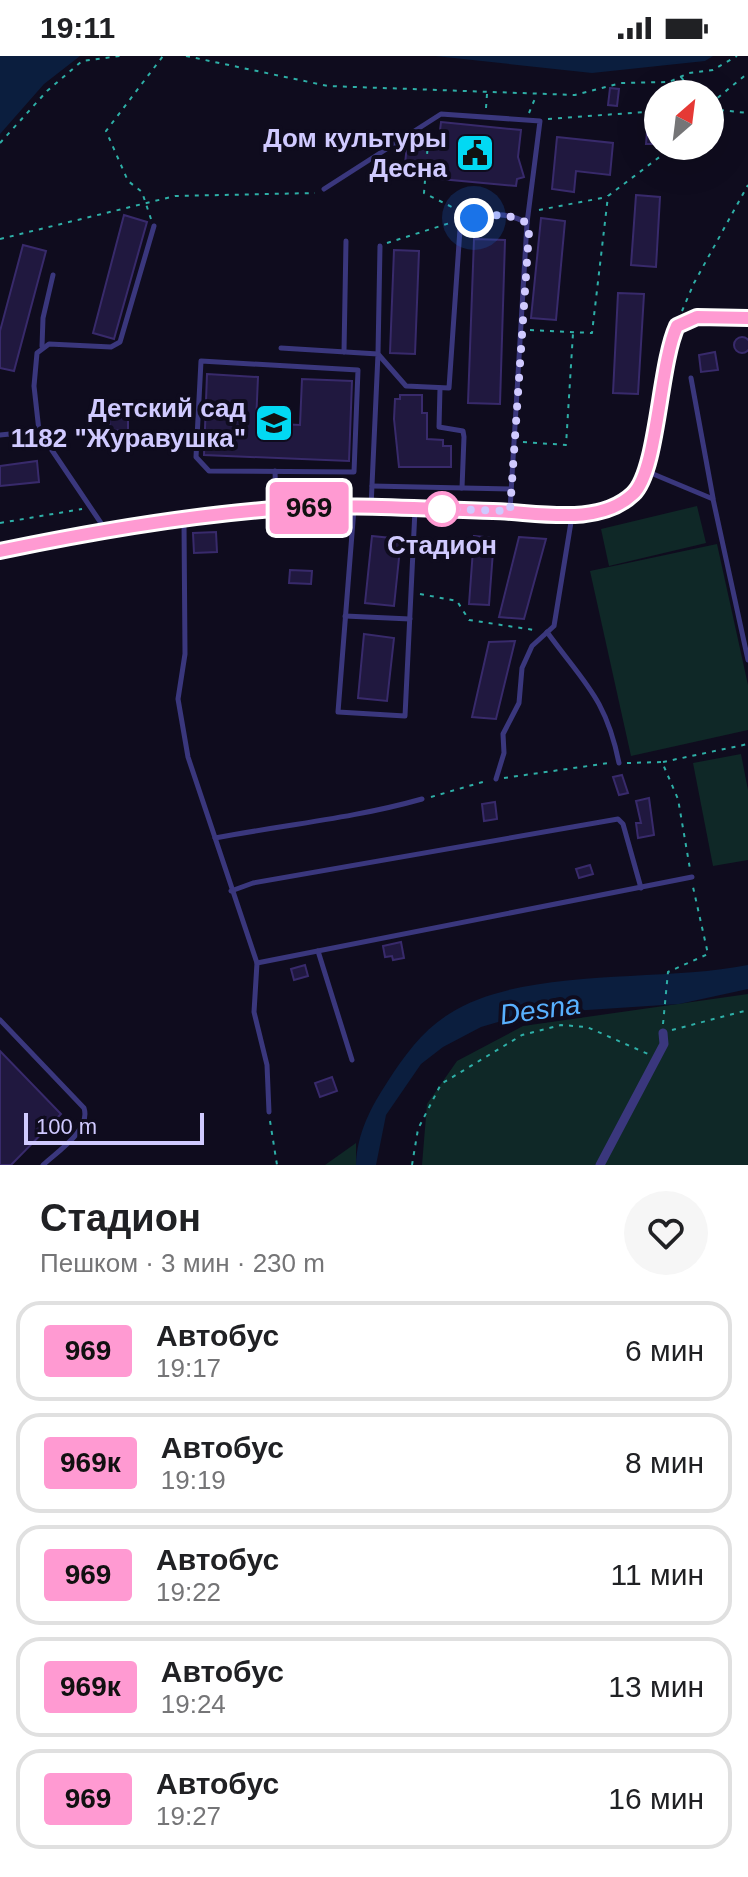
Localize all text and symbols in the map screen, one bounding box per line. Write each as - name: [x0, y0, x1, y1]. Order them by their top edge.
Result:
- text: 19:11: [40, 11, 115, 44]
- north arrow: [644, 80, 724, 160]
- map controls: [644, 80, 724, 160]
- place label: Дом культуры Десна: [263, 123, 448, 183]
- public building icon: Дом культуры Десна: [454, 132, 496, 174]
- your location: [454, 198, 494, 238]
- place label: Детский сад 1182 "Журавушка": [11, 393, 246, 453]
- school or university icon: Детский сад 1182 "Журавушка": [253, 402, 295, 444]
- line badge: 969: [263, 482, 355, 534]
- text: 969: [286, 492, 332, 523]
- marker: Стадион: [425, 492, 459, 526]
- place label: Стадион: [387, 530, 497, 560]
- water label: Desna: [498, 989, 582, 1030]
- scale bar: [24, 1109, 204, 1145]
- text: 100 m: [36, 1114, 97, 1139]
- button: heart: [624, 1191, 708, 1275]
- text: Стадион: [40, 1197, 201, 1239]
- text: Пешком · 3 мин · 230 m: [40, 1248, 325, 1278]
- text: Автобус: [156, 1319, 279, 1352]
- text: 6 мин: [625, 1334, 704, 1367]
- text: 969: [65, 1335, 111, 1366]
- text: 19:17: [156, 1353, 221, 1383]
- text: Автобус: [161, 1431, 284, 1464]
- text: 8 мин: [625, 1446, 704, 1479]
- text: 969к: [60, 1447, 121, 1478]
- text: 19:19: [161, 1465, 226, 1495]
- text: Автобус: [156, 1543, 279, 1576]
- text: 11 мин: [611, 1558, 704, 1591]
- text: 969: [65, 1559, 111, 1590]
- text: 19:22: [156, 1577, 221, 1607]
- text: Автобус: [161, 1655, 284, 1688]
- text: 13 мин: [608, 1670, 704, 1703]
- text: 969к: [60, 1671, 121, 1702]
- text: 19:24: [161, 1689, 226, 1719]
- text: Автобус: [156, 1767, 279, 1800]
- text: 16 мин: [608, 1782, 704, 1815]
- text: 969: [65, 1783, 111, 1814]
- text: 19:27: [156, 1801, 221, 1831]

